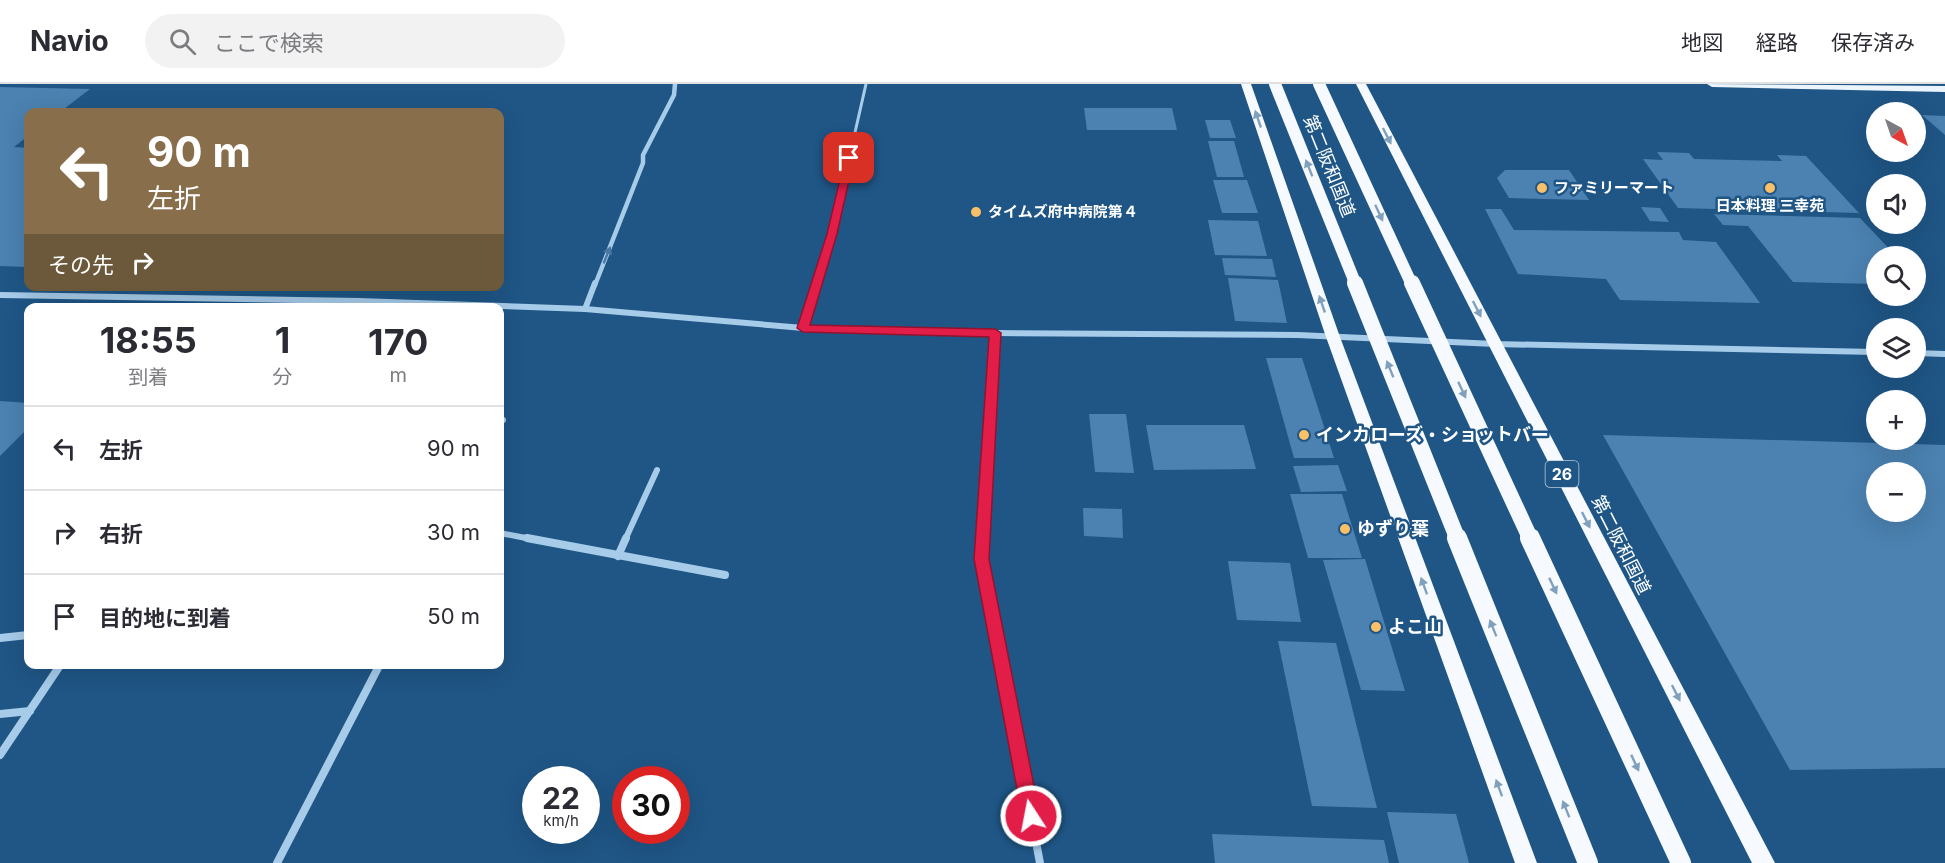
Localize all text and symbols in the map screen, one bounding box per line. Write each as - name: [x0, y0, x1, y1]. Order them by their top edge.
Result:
- search box: [145, 14, 565, 68]
- text: Navio: [30, 24, 109, 58]
- icon: search: [166, 25, 199, 58]
- text: ここで検索: [214, 30, 324, 56]
- text: 地図: [1681, 30, 1723, 55]
- text: 経路: [1756, 30, 1798, 55]
- text: 保存済み: [1831, 30, 1915, 55]
- north arrow: [1866, 102, 1926, 162]
- map controls: [1866, 102, 1926, 522]
- one-way arrow: [1253, 110, 1263, 128]
- street label: 第二阪和国道: [1299, 112, 1359, 220]
- text: 90 m: [147, 126, 251, 177]
- one-way arrow: [1382, 128, 1392, 145]
- icon: left: [48, 132, 126, 210]
- pin: [823, 132, 874, 183]
- icon: arrive: [832, 141, 865, 174]
- one-way arrow: [1304, 159, 1314, 177]
- button: sound: [1866, 174, 1926, 234]
- place label: ファミリーマート: [1554, 178, 1674, 197]
- marker: ファミリーマート: [1535, 181, 1549, 195]
- marker: 日本料理 三幸苑: [1763, 181, 1777, 195]
- text: 左折: [147, 182, 201, 215]
- place label: 日本料理 三幸苑: [1716, 196, 1824, 215]
- place label: タイムズ府中病院第４: [988, 202, 1138, 221]
- marker: タイムズ府中病院第４: [969, 205, 983, 219]
- one-way arrow: [1375, 205, 1384, 222]
- icon: right: [126, 246, 159, 279]
- one-way arrow: [603, 246, 612, 264]
- button: search: [1866, 246, 1926, 306]
- text: その先: [48, 252, 114, 278]
- one-way arrow: [1316, 295, 1326, 313]
- one-way arrow: [1472, 301, 1482, 318]
- text: 18:55: [100, 318, 197, 362]
- text: 1: [275, 318, 290, 362]
- button: layers: [1866, 318, 1926, 378]
- text: 170: [368, 320, 428, 364]
- one-way arrow: [1384, 359, 1394, 377]
- text: m: [389, 363, 407, 387]
- text: 到着: [128, 365, 168, 389]
- text: 分: [272, 365, 292, 389]
- one-way arrow: [1457, 382, 1466, 399]
- button: +: [1866, 390, 1926, 450]
- place label: インカローズ・ショットバー: [1316, 424, 1549, 445]
- marker: インカローズ・ショットバー: [1297, 428, 1311, 442]
- icon: left: [48, 432, 81, 465]
- text: 90 m: [427, 435, 480, 461]
- text: 左折: [99, 437, 143, 463]
- road number: 26: [1546, 461, 1578, 487]
- button: −: [1866, 462, 1926, 522]
- street label: 第二阪和国道: [1588, 492, 1655, 598]
- one-way arrow: [1581, 512, 1591, 529]
- icon: right: [48, 516, 81, 549]
- place label: ゆずり葉: [1357, 518, 1429, 539]
- text: 30 m: [427, 519, 480, 545]
- text: 右折: [99, 521, 143, 547]
- marker: ゆずり葉: [1338, 522, 1352, 536]
- one-way arrow: [1419, 576, 1429, 594]
- one-way arrow: [1548, 577, 1558, 595]
- icon: arrive: [48, 600, 81, 633]
- text: 50 m: [427, 603, 480, 629]
- text: 目的地に到着: [99, 605, 231, 631]
- place label: よこ山: [1388, 616, 1442, 637]
- one-way arrow: [1488, 618, 1498, 636]
- marker: よこ山: [1369, 620, 1383, 634]
- one-way arrow: [1670, 684, 1680, 702]
- one-way arrow: [1630, 754, 1639, 771]
- speed limit sign: 30: [612, 766, 690, 844]
- one-way arrow: [1493, 779, 1503, 797]
- text: 22: [542, 780, 580, 816]
- position arrow: [999, 784, 1063, 848]
- one-way arrow: [1561, 799, 1571, 817]
- text: km/h: [543, 811, 579, 830]

